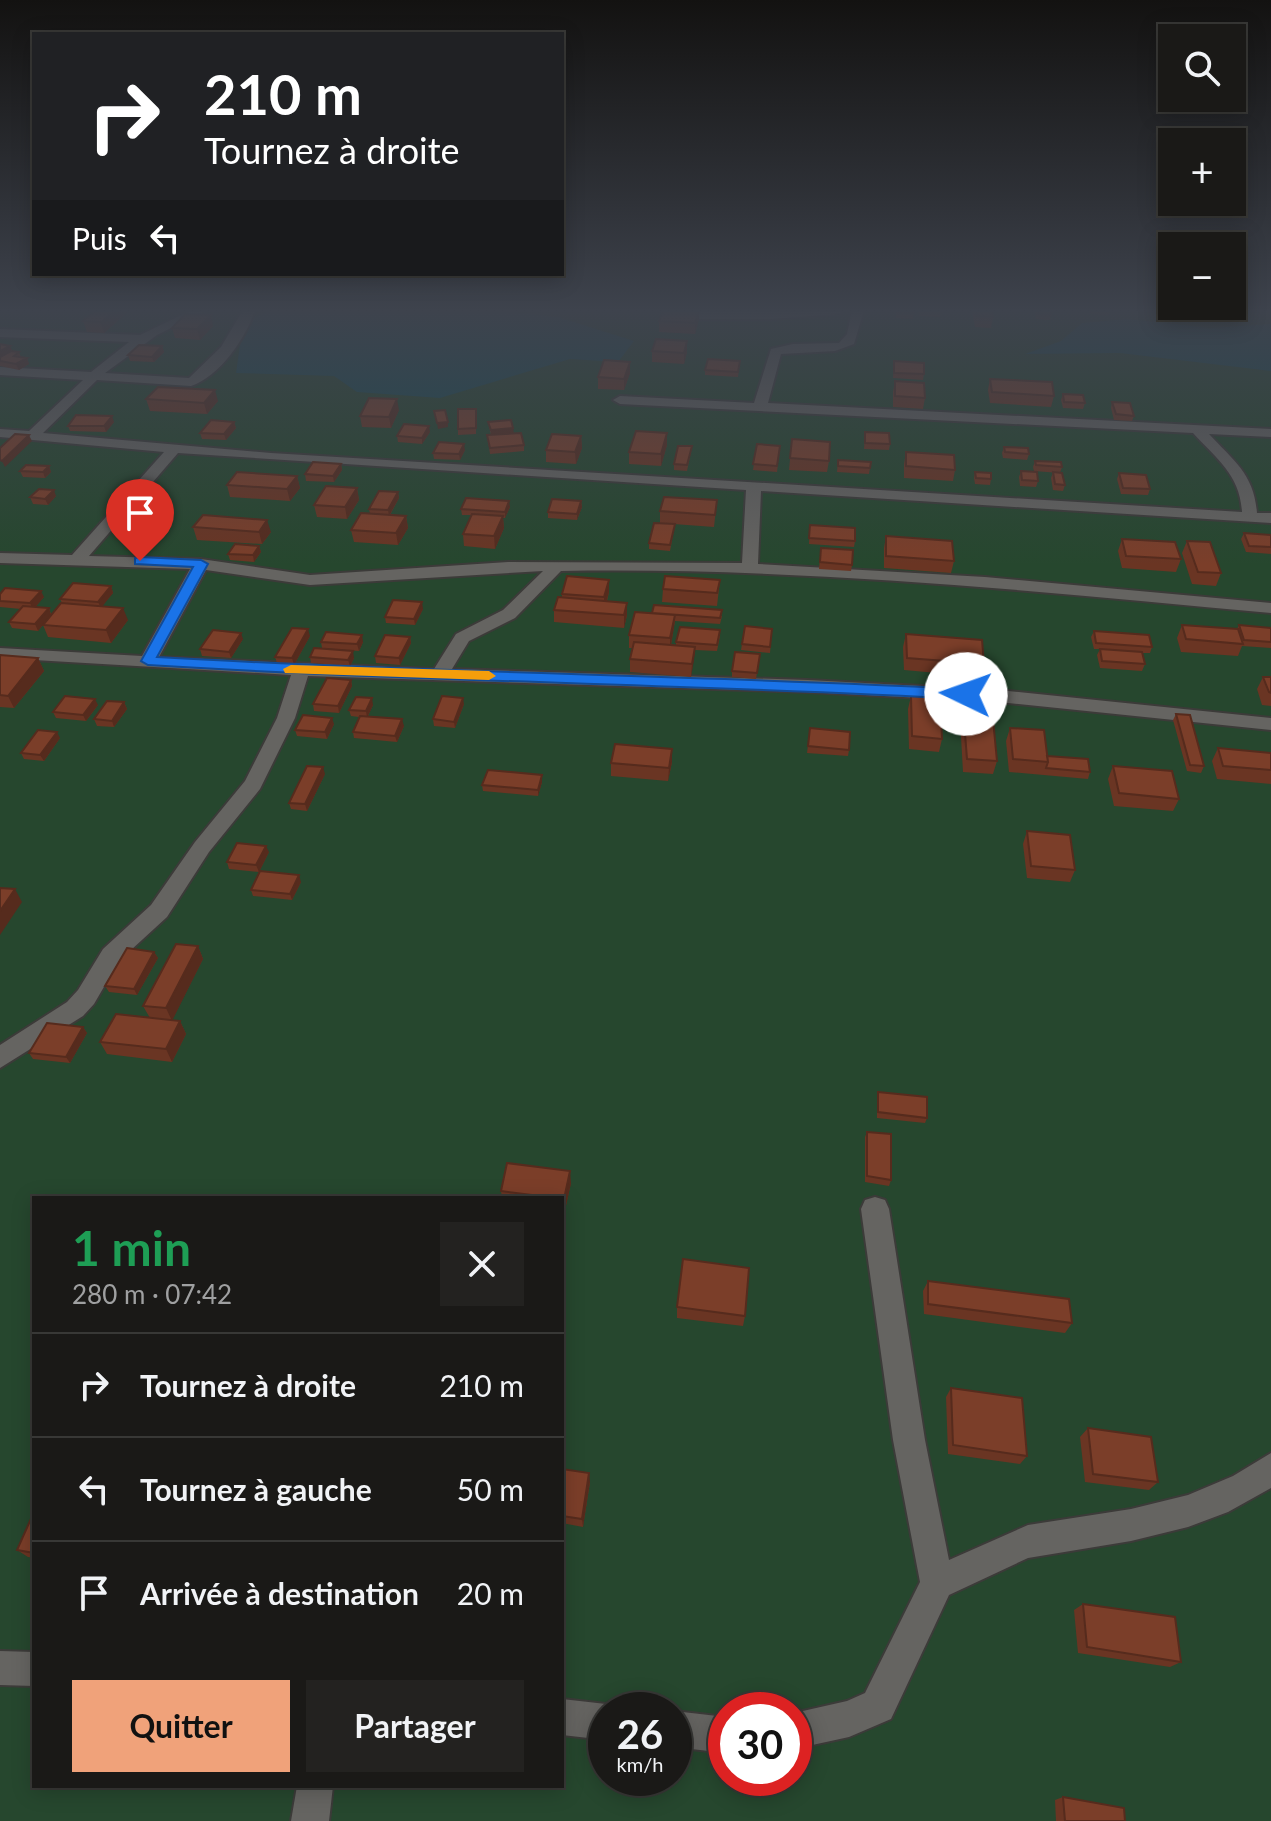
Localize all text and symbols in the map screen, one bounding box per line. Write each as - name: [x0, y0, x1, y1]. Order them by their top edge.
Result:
- map controls: [1158, 24, 1246, 320]
- button: search: [1158, 24, 1246, 112]
- text: 210 m: [204, 60, 362, 127]
- icon: right: [72, 64, 176, 168]
- text: Tournez à droite: [204, 128, 460, 172]
- button: +: [1158, 128, 1246, 216]
- icon: left: [143, 216, 187, 260]
- text: Puis: [72, 220, 127, 256]
- button: −: [1158, 232, 1246, 320]
- pin: [106, 479, 174, 561]
- icon: arrive: [118, 491, 162, 535]
- position arrow: [924, 652, 1008, 736]
- text: 1 min: [72, 1219, 191, 1276]
- button: close: [440, 1222, 524, 1306]
- text: 280 m · 07:42: [72, 1278, 232, 1310]
- icon: right: [72, 1363, 116, 1407]
- text: Tournez à droite: [140, 1367, 356, 1403]
- text: 210 m: [439, 1367, 524, 1403]
- icon: left: [72, 1467, 116, 1511]
- text: Tournez à gauche: [140, 1471, 372, 1507]
- text: 50 m: [457, 1471, 524, 1507]
- icon: arrive: [72, 1571, 116, 1615]
- text: Arrivée à destination: [140, 1575, 419, 1611]
- text: 20 m: [457, 1575, 524, 1611]
- button: Quitter: [72, 1680, 290, 1772]
- button: Partager: [306, 1680, 524, 1772]
- speed limit sign: 30: [708, 1692, 812, 1796]
- text: 26: [617, 1710, 663, 1758]
- text: km/h: [617, 1752, 663, 1776]

